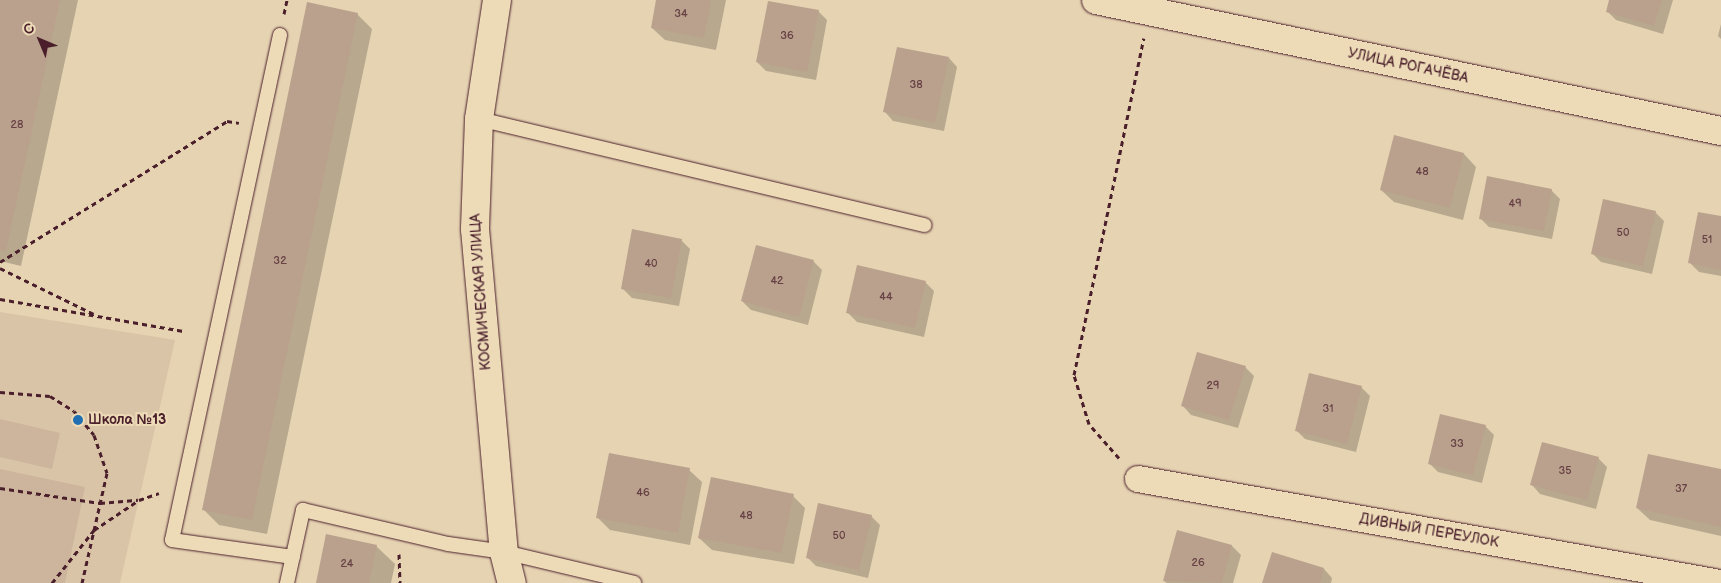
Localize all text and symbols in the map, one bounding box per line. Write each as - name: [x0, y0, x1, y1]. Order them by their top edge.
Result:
- house number: 34: [674, 7, 688, 21]
- north arrow: [15, 15, 65, 65]
- text: С: [20, 20, 38, 38]
- house number: 36: [780, 29, 794, 43]
- street label: УЛИЦА РОГАЧЁВА: [1346, 45, 1470, 87]
- house number: 38: [909, 78, 923, 92]
- house number: 28: [11, 118, 23, 132]
- house number: 48: [1415, 165, 1429, 179]
- house number: 49: [1508, 197, 1522, 211]
- street label: КОСМИЧЕСКАЯ УЛИЦА: [467, 213, 495, 371]
- house number: 50: [1617, 226, 1629, 240]
- house number: 51: [1702, 233, 1712, 247]
- house number: 32: [273, 254, 287, 268]
- house number: 40: [644, 257, 658, 271]
- house number: 42: [770, 274, 784, 288]
- house number: 44: [879, 290, 893, 304]
- house number: 29: [1207, 379, 1219, 393]
- house number: 31: [1322, 402, 1334, 416]
- place label: Школа №13: [88, 412, 166, 428]
- marker: Школа №13: [72, 414, 84, 426]
- house number: 33: [1450, 437, 1464, 451]
- house number: 35: [1558, 464, 1572, 478]
- house number: 37: [1675, 482, 1687, 496]
- house number: 46: [636, 486, 650, 500]
- house number: 48: [739, 509, 753, 523]
- street label: ДИВНЫЙ ПЕРЕУЛОК: [1358, 510, 1500, 552]
- house number: 50: [833, 529, 845, 543]
- house number: 26: [1191, 556, 1205, 570]
- house number: 24: [340, 557, 354, 571]

